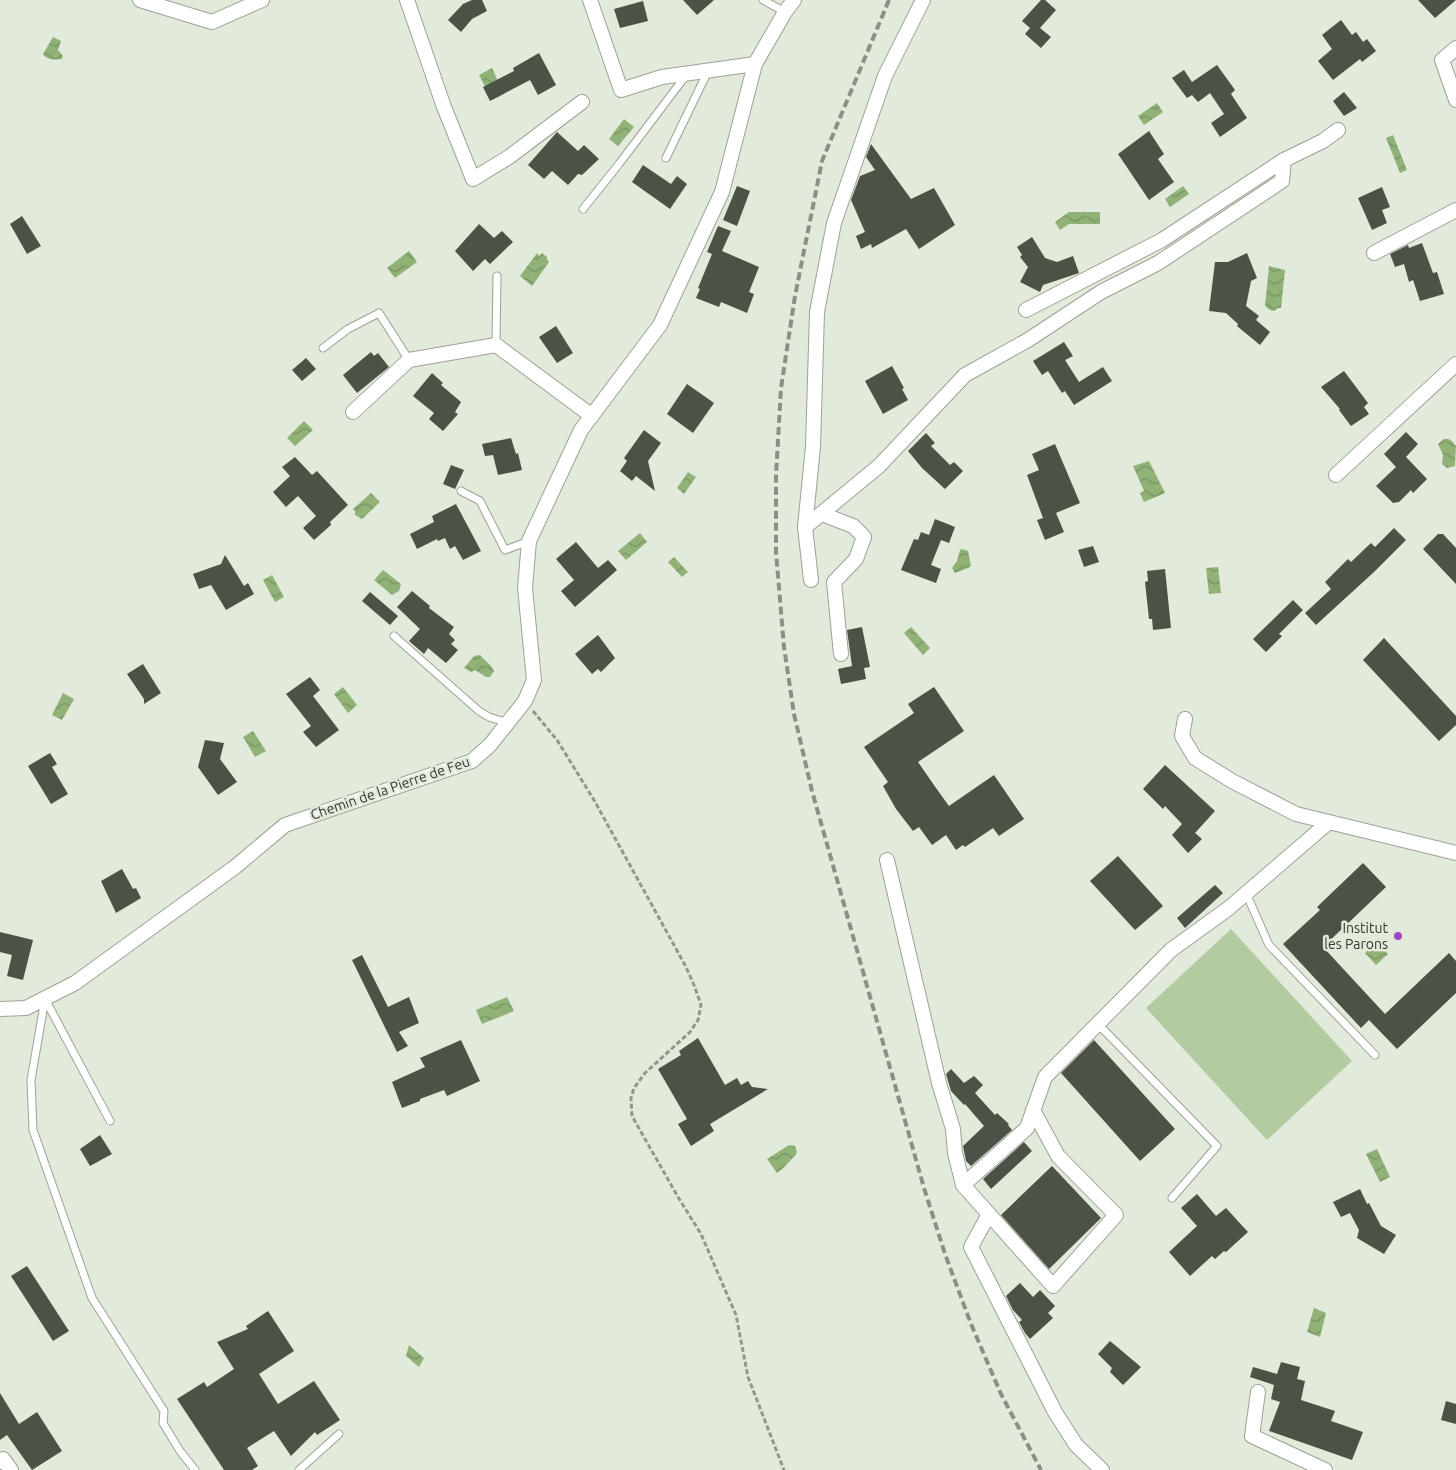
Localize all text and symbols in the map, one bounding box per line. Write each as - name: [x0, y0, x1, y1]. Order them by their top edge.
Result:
- street label: Chemin de la Pierre de Feu: [308, 753, 472, 823]
- place label: Institut les Parons: [1324, 920, 1388, 952]
- marker: Institut les Parons: [1392, 930, 1404, 942]

